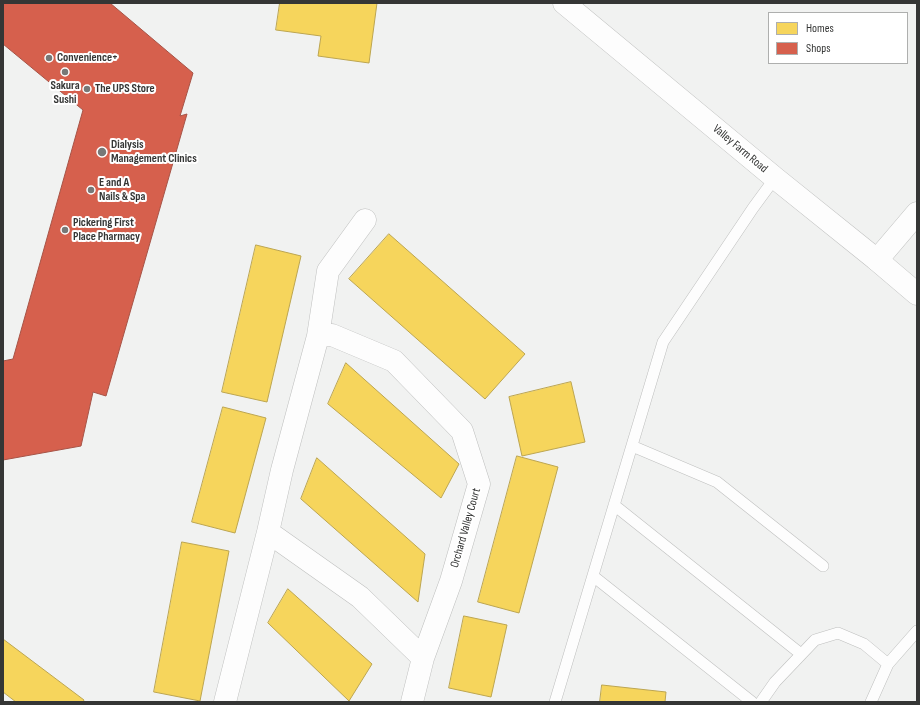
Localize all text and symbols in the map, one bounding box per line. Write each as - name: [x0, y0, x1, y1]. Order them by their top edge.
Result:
- legend: [768, 12, 908, 64]
- text: Homes: [806, 21, 834, 36]
- text: Shops: [806, 41, 831, 56]
- place label: Convenience+: [57, 51, 118, 65]
- marker: Convenience+: [44, 53, 54, 63]
- marker: Sakura Sushi: [60, 67, 70, 77]
- place label: Sakura Sushi: [50, 79, 80, 107]
- place label: The UPS Store: [95, 82, 155, 96]
- marker: The UPS Store: [82, 84, 92, 94]
- street label: Valley Farm Road: [710, 122, 770, 176]
- place label: Dialysis Management Clinics: [111, 138, 197, 166]
- marker: Dialysis Management Clinics: [96, 146, 108, 158]
- place label: E and A Nails & Spa: [99, 176, 145, 204]
- marker: E and A Nails & Spa: [86, 185, 96, 195]
- place label: Pickering First Place Pharmacy: [73, 216, 140, 244]
- marker: Pickering First Place Pharmacy: [60, 225, 70, 235]
- street label: Orchard Valley Court: [448, 486, 484, 570]

